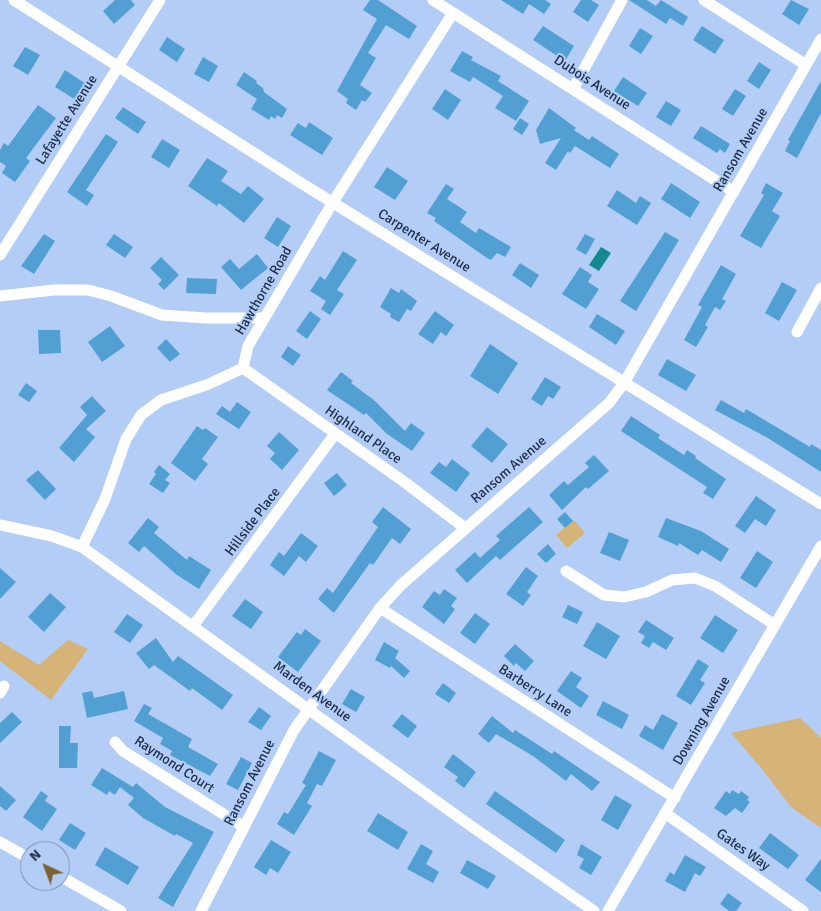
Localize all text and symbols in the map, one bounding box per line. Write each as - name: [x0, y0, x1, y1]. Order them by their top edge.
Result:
- street label: Dubois Avenue: [550, 52, 634, 114]
- street label: Lafayette Avenue: [33, 72, 101, 168]
- street label: Ransom Avenue: [710, 105, 772, 195]
- street label: Carpenter Avenue: [374, 206, 474, 276]
- street label: Hawthorne Road: [232, 244, 296, 338]
- street label: Highland Place: [321, 402, 405, 468]
- street label: Ransom Avenue: [468, 433, 550, 507]
- street label: Hillside Place: [222, 484, 284, 560]
- street label: Marden Avenue: [270, 658, 354, 726]
- street label: Barberry Lane: [495, 661, 575, 721]
- street label: Downing Avenue: [670, 674, 734, 768]
- street label: Raymond Court: [131, 733, 217, 797]
- street label: Ransom Avenue: [221, 737, 279, 829]
- street label: Gates Way: [713, 825, 773, 875]
- north arrow: [20, 841, 70, 891]
- text: N: [26, 846, 44, 865]

